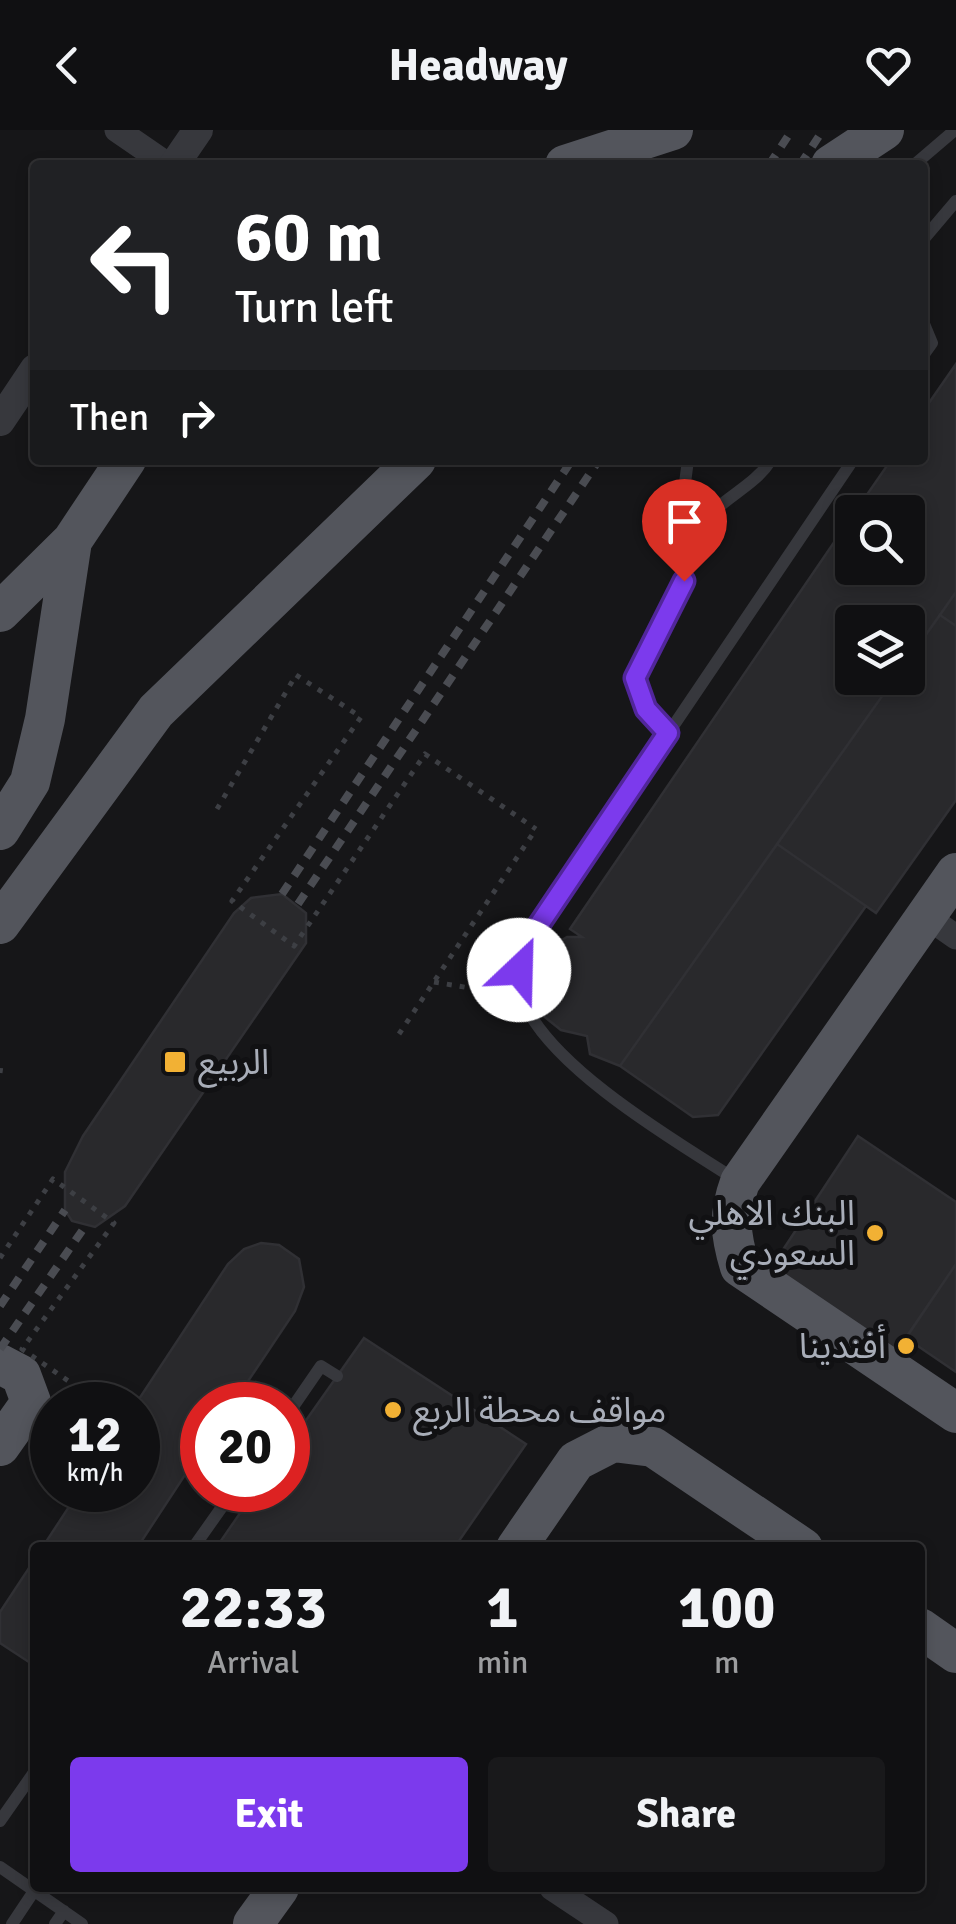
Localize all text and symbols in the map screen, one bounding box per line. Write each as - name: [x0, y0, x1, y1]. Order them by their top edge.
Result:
- icon: back: [40, 38, 95, 93]
- text: Headway: [388, 38, 568, 93]
- icon: heart: [861, 38, 916, 93]
- text: 60 m: [235, 194, 383, 280]
- icon: left: [70, 200, 200, 330]
- text: Turn left: [235, 280, 394, 335]
- icon: right: [169, 390, 224, 445]
- text: Then: [70, 394, 149, 441]
- pin: [642, 479, 727, 582]
- icon: arrive: [657, 494, 712, 549]
- map controls: [835, 495, 925, 695]
- button: search: [835, 495, 925, 585]
- button: layers: [835, 605, 925, 695]
- position arrow: [467, 918, 571, 1022]
- place label: الربيع: [198, 1041, 269, 1088]
- marker: الربيع: [162, 1049, 188, 1075]
- place label: البنك الاهلي السعودي: [689, 1192, 855, 1280]
- marker: البنك الاهلي السعودي: [864, 1222, 886, 1244]
- place label: أفندينا: [799, 1324, 886, 1368]
- marker: أفندينا: [895, 1335, 917, 1357]
- speed limit sign: 20: [180, 1382, 310, 1512]
- place label: مواقف محطة الربع: [413, 1389, 666, 1436]
- marker: مواقف محطة الربع: [382, 1399, 404, 1421]
- text: 12: [68, 1404, 122, 1466]
- text: km/h: [67, 1457, 123, 1488]
- text: 22:33: [180, 1571, 327, 1645]
- text: 1: [486, 1571, 519, 1645]
- text: 100: [678, 1571, 775, 1645]
- text: Arrival: [207, 1643, 299, 1682]
- text: min: [477, 1643, 528, 1682]
- text: m: [714, 1643, 739, 1682]
- button: Exit: [70, 1757, 468, 1872]
- button: Share: [488, 1757, 885, 1872]

